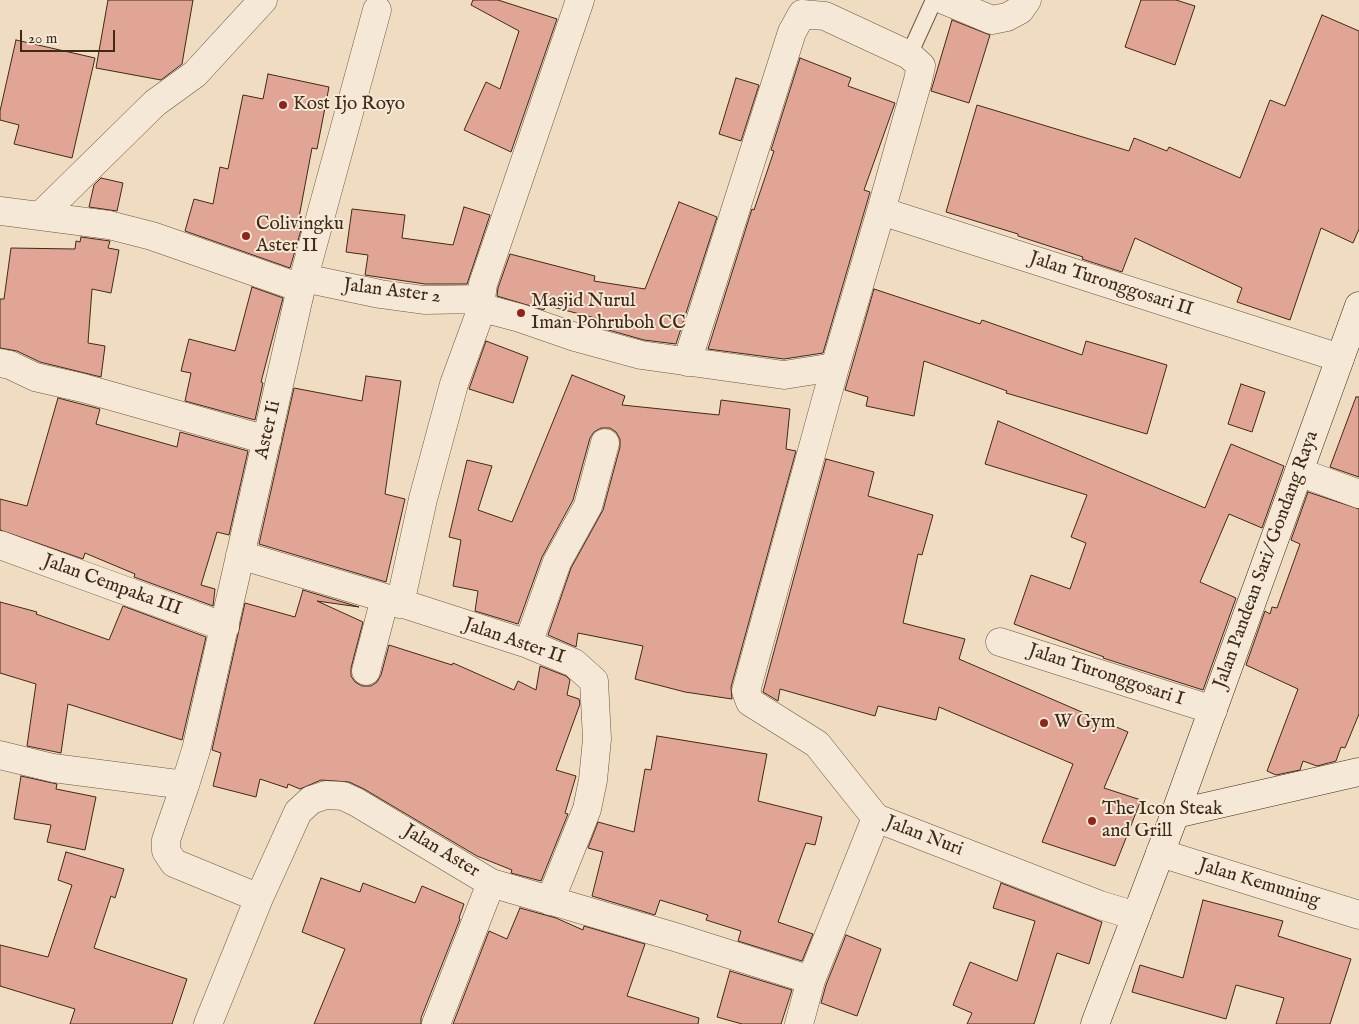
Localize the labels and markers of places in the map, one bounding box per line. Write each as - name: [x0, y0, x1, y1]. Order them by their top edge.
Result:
- place label: Kost Ijo Royo: [293, 94, 405, 116]
- marker: Kost Ijo Royo: [277, 99, 289, 111]
- place label: Colivingku Aster II: [256, 214, 344, 258]
- marker: Colivingku Aster II: [240, 230, 252, 242]
- place label: Masjid Nurul Iman Pohruboh CC: [531, 291, 686, 335]
- marker: Masjid Nurul Iman Pohruboh CC: [515, 307, 527, 319]
- place label: W Gym: [1054, 712, 1115, 734]
- marker: W Gym: [1038, 717, 1050, 729]
- place label: The Icon Steak and Grill: [1102, 799, 1223, 843]
- marker: The Icon Steak and Grill: [1086, 815, 1098, 827]

